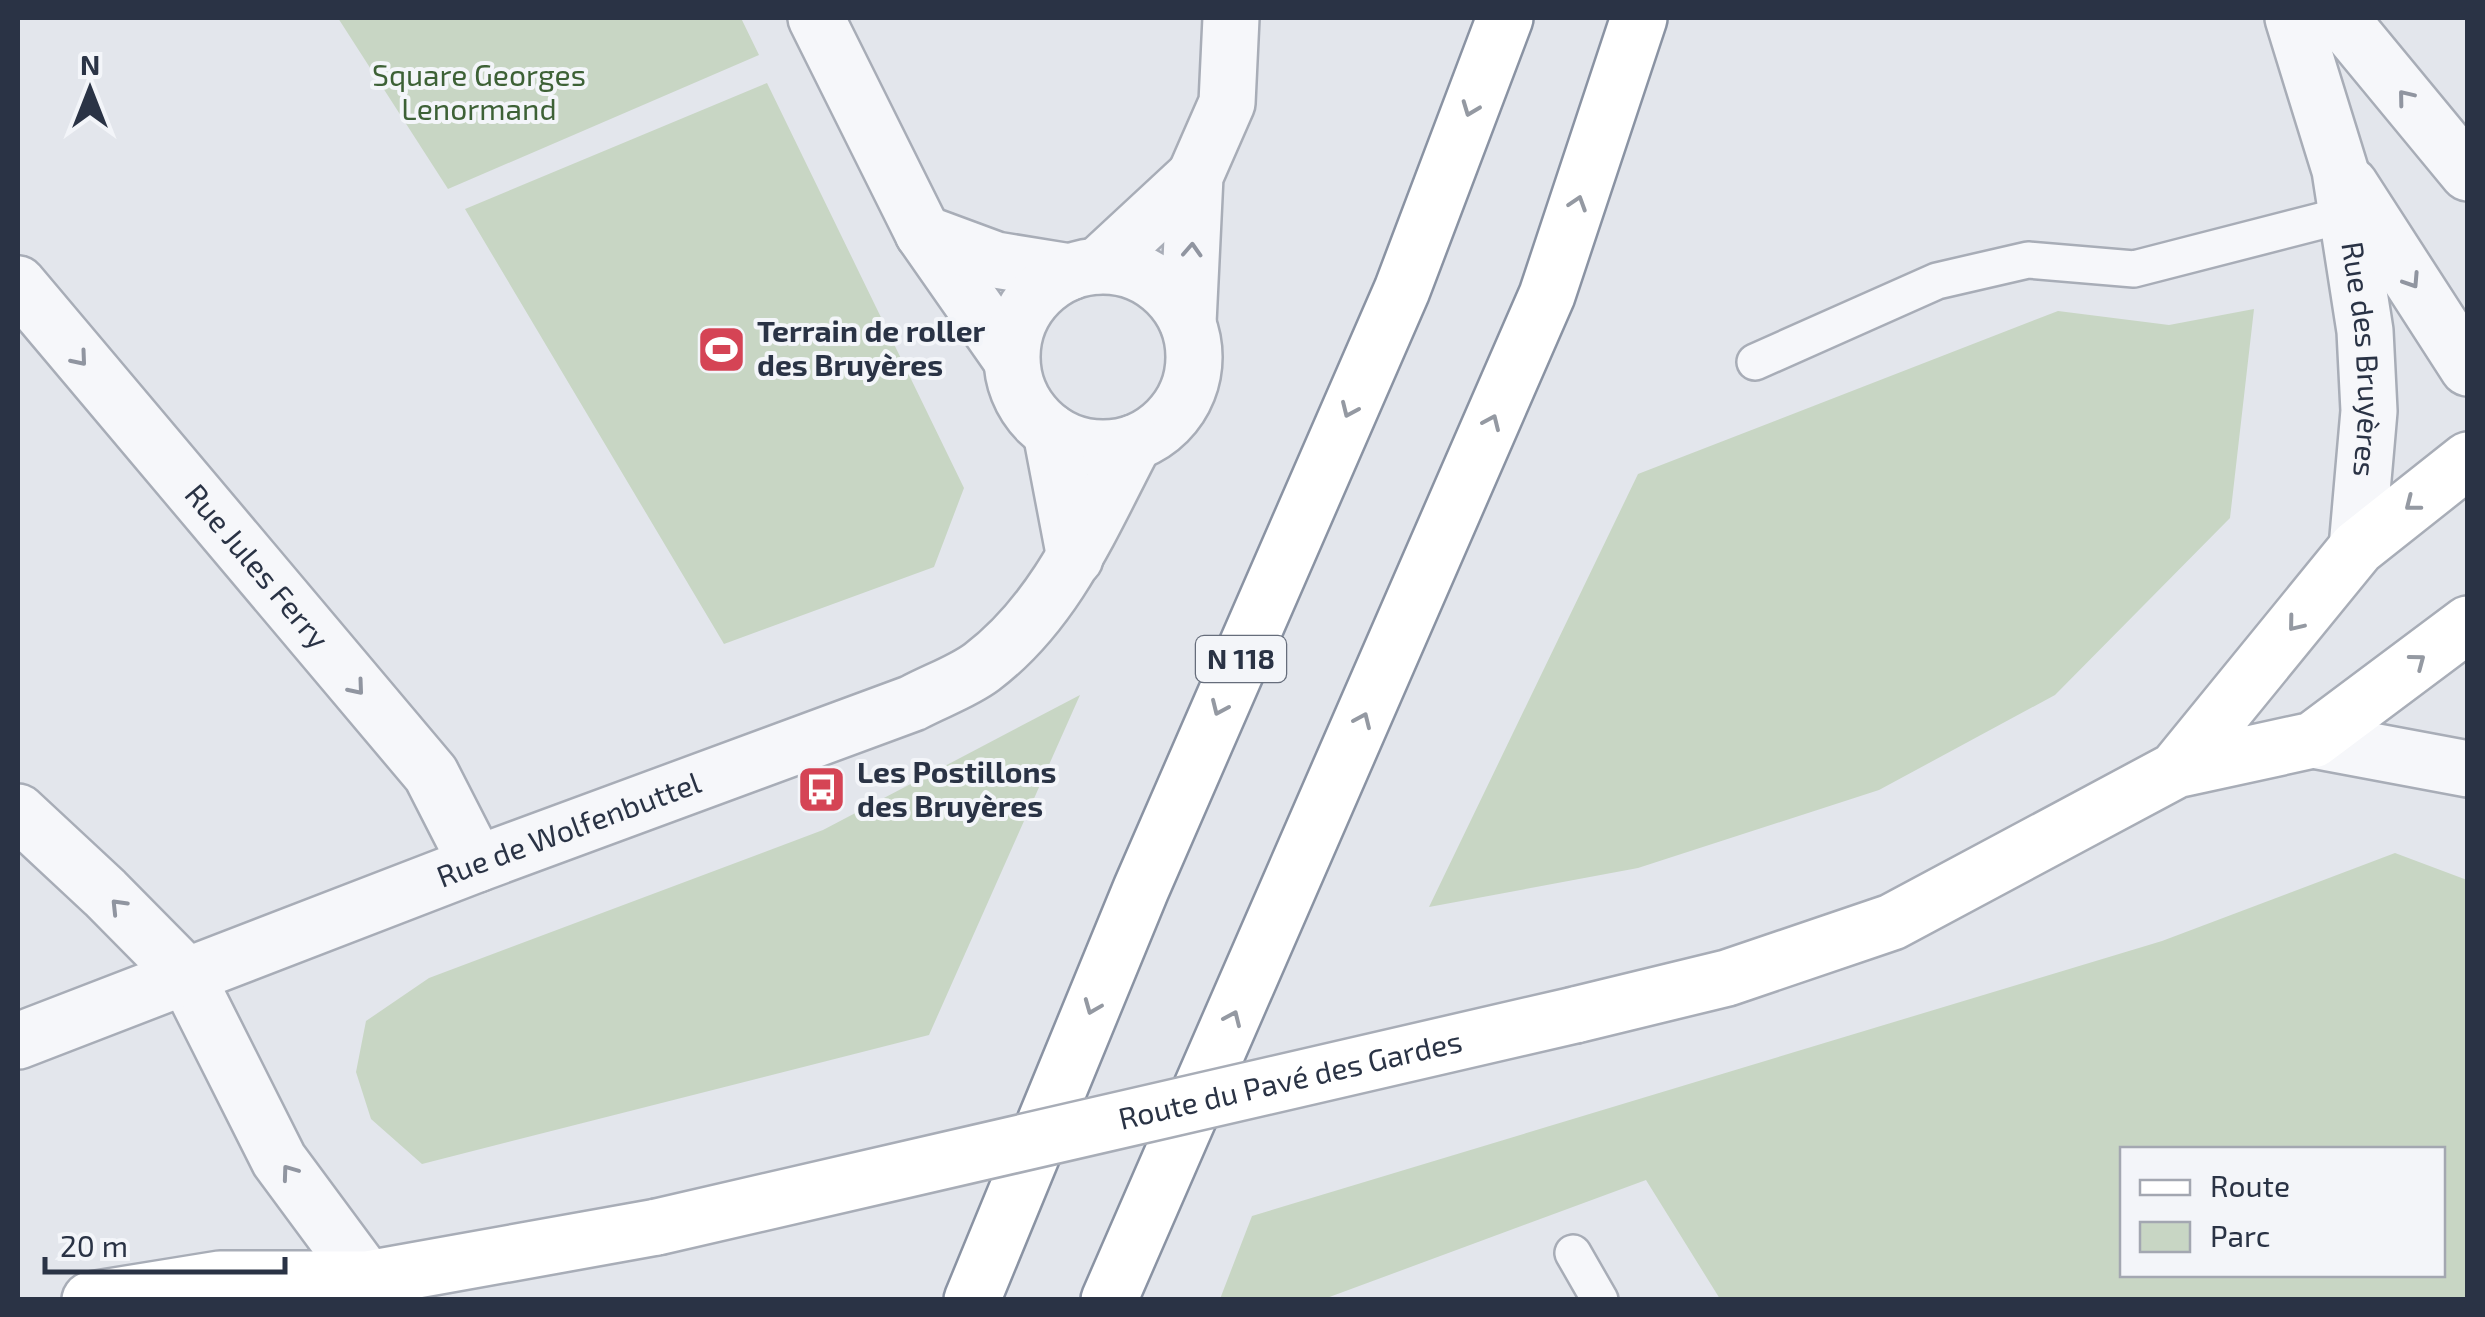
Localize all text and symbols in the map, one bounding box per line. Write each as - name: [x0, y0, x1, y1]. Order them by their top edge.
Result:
- north arrow: [40, 40, 140, 140]
- text: N: [80, 47, 100, 81]
- park label: Square Georges Lenormand: [372, 56, 586, 126]
- one-way arrow: [2399, 91, 2417, 109]
- one-way arrow: [1461, 99, 1482, 116]
- one-way arrow: [1567, 195, 1587, 212]
- street label: Rue des Bruyères: [2335, 239, 2389, 479]
- one-way arrow: [1181, 241, 1202, 257]
- one-way arrow: [2400, 271, 2419, 289]
- place label: Terrain de roller des Bruyères: [757, 312, 986, 383]
- sports icon: Terrain de roller des Bruyères: [696, 323, 748, 375]
- one-way arrow: [69, 347, 87, 365]
- one-way arrow: [1341, 400, 1361, 418]
- one-way arrow: [1480, 414, 1500, 432]
- street label: Rue Jules Ferry: [178, 476, 338, 655]
- one-way arrow: [2405, 492, 2423, 510]
- one-way arrow: [2289, 612, 2307, 630]
- road number: N 118: [1196, 636, 1286, 682]
- one-way arrow: [2407, 656, 2425, 673]
- one-way arrow: [346, 676, 364, 694]
- one-way arrow: [1211, 698, 1231, 716]
- one-way arrow: [1351, 712, 1371, 730]
- place label: Les Postillons des Bruyères: [857, 753, 1056, 824]
- street label: Rue de Wolfenbuttel: [431, 763, 705, 894]
- bus stop icon: Les Postillons des Bruyères: [796, 764, 848, 816]
- one-way arrow: [112, 899, 130, 917]
- one-way arrow: [1084, 997, 1104, 1015]
- one-way arrow: [1221, 1010, 1241, 1028]
- street label: Route du Pavé des Gardes: [1115, 1022, 1465, 1136]
- legend: [2120, 1147, 2445, 1277]
- one-way arrow: [283, 1165, 300, 1183]
- text: Route: [2210, 1167, 2290, 1203]
- scale bar: [45, 1212, 285, 1274]
- text: Parc: [2210, 1217, 2270, 1253]
- text: 20 m: [60, 1227, 128, 1263]

